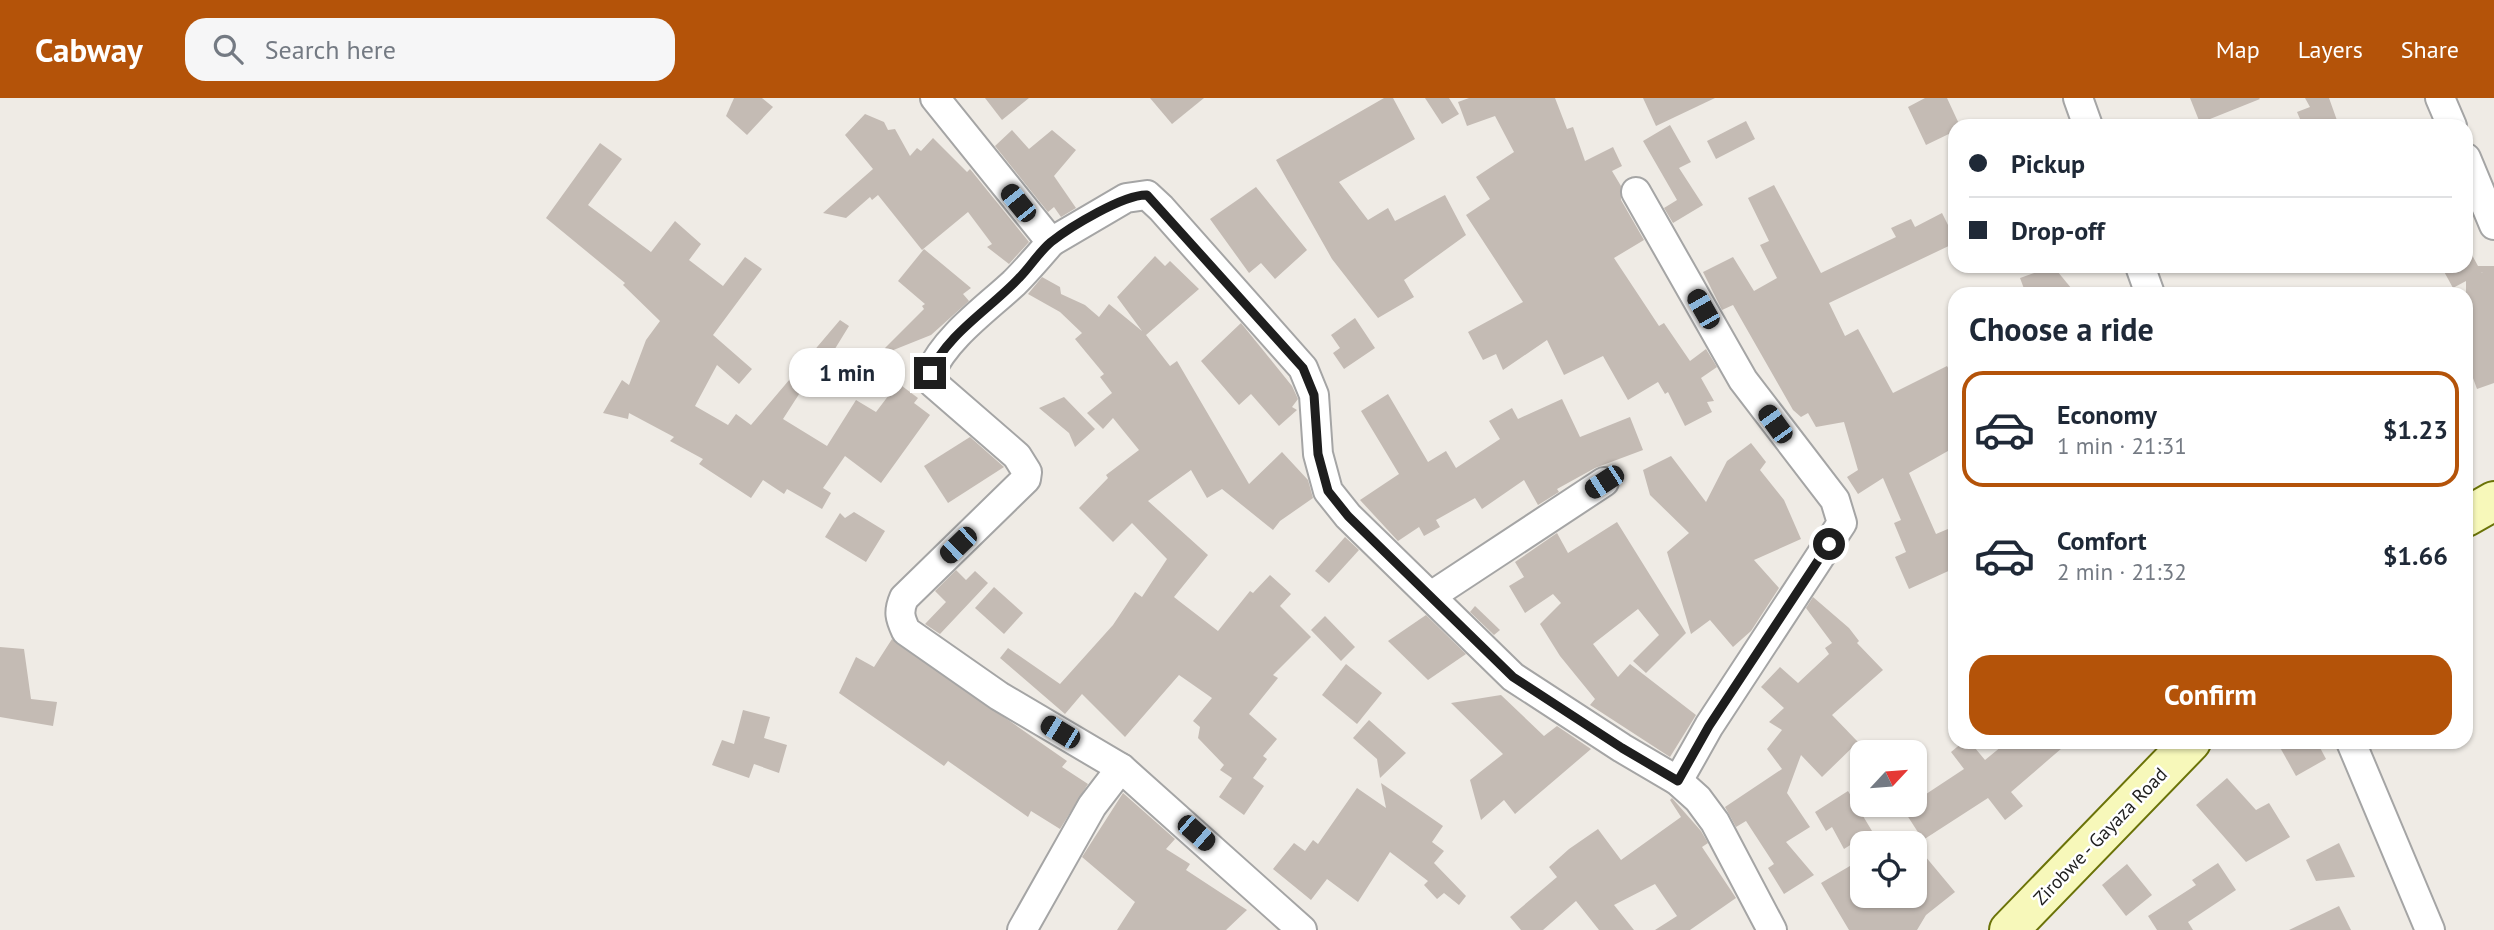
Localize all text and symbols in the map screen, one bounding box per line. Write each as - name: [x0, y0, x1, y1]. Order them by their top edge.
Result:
- search box: [185, 18, 675, 81]
- text: Cabway: [35, 28, 143, 71]
- icon: search: [209, 30, 247, 68]
- text: Search here: [265, 33, 396, 66]
- text: Map: [2216, 34, 2260, 65]
- text: Layers: [2298, 34, 2363, 65]
- text: Share: [2401, 34, 2459, 65]
- text: Pickup: [2011, 147, 2085, 180]
- car: [997, 180, 1040, 226]
- text: Drop-off: [2011, 214, 2105, 247]
- car: [1684, 286, 1723, 332]
- text: Choose a ride: [1969, 308, 2154, 350]
- callout: 1 min: [790, 348, 906, 398]
- route end: [914, 357, 946, 389]
- text: 1 min: [819, 358, 875, 387]
- icon: car: [1973, 398, 2036, 461]
- text: Economy: [2057, 398, 2157, 431]
- car: [1755, 401, 1796, 447]
- text: $1.23: [2383, 413, 2448, 446]
- text: 1 min · 21:31: [2057, 431, 2187, 460]
- car: [1581, 462, 1628, 502]
- car: [936, 523, 981, 567]
- icon: car: [1973, 524, 2036, 587]
- text: Comfort: [2057, 524, 2147, 557]
- route start: [1813, 528, 1845, 560]
- text: $1.66: [2383, 539, 2448, 572]
- text: 2 min · 21:32: [2057, 557, 2187, 586]
- button: Confirm: [1969, 655, 2452, 735]
- car: [1037, 712, 1084, 752]
- north arrow: [1850, 740, 1927, 817]
- map controls: [1850, 740, 1927, 908]
- street label: Zirobwe - Gayaza Road: [2028, 762, 2172, 910]
- car: [1174, 811, 1219, 855]
- button: locate: [1850, 831, 1927, 908]

